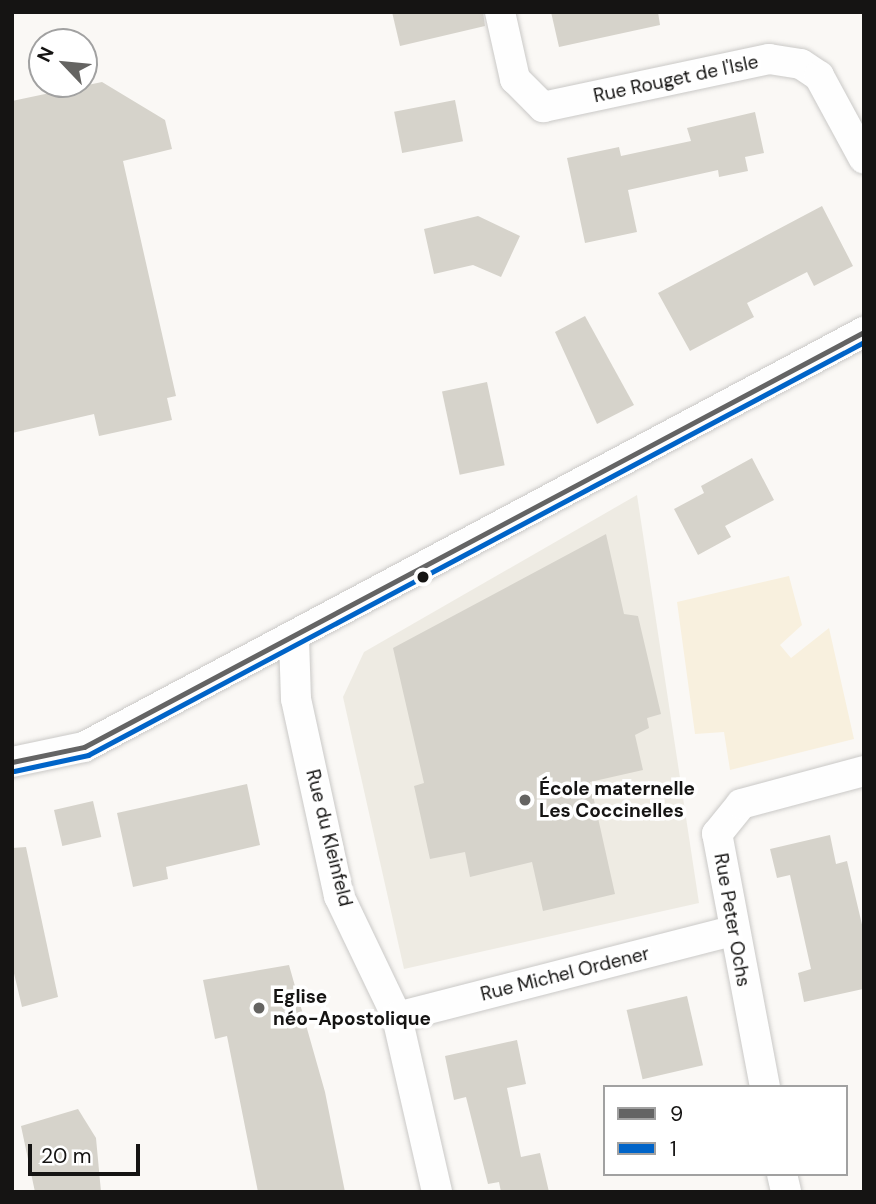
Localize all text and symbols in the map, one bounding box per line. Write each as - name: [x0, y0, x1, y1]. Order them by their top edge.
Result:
- north arrow: [28, 28, 98, 98]
- text: N: [31, 43, 60, 66]
- street label: Rue Rouget de l'Isle: [591, 50, 761, 108]
- unlabelled marker: [416, 570, 430, 584]
- street label: Rue du Kleinfeld: [301, 767, 357, 909]
- place label: École maternelle Les Coccinelles: [539, 778, 695, 822]
- marker: École maternelle Les Coccinelles: [517, 792, 533, 808]
- street label: Rue Peter Ochs: [709, 852, 755, 988]
- street label: Rue Michel Ordener: [478, 942, 652, 1006]
- place label: Eglise néo-Apostolique: [273, 986, 431, 1030]
- marker: Eglise néo-Apostolique: [251, 1000, 267, 1016]
- legend: [603, 1085, 848, 1176]
- text: 9: [670, 1100, 683, 1128]
- scale bar: [32, 1130, 144, 1174]
- text: 1: [670, 1135, 677, 1163]
- text: 20 m: [41, 1142, 92, 1170]

